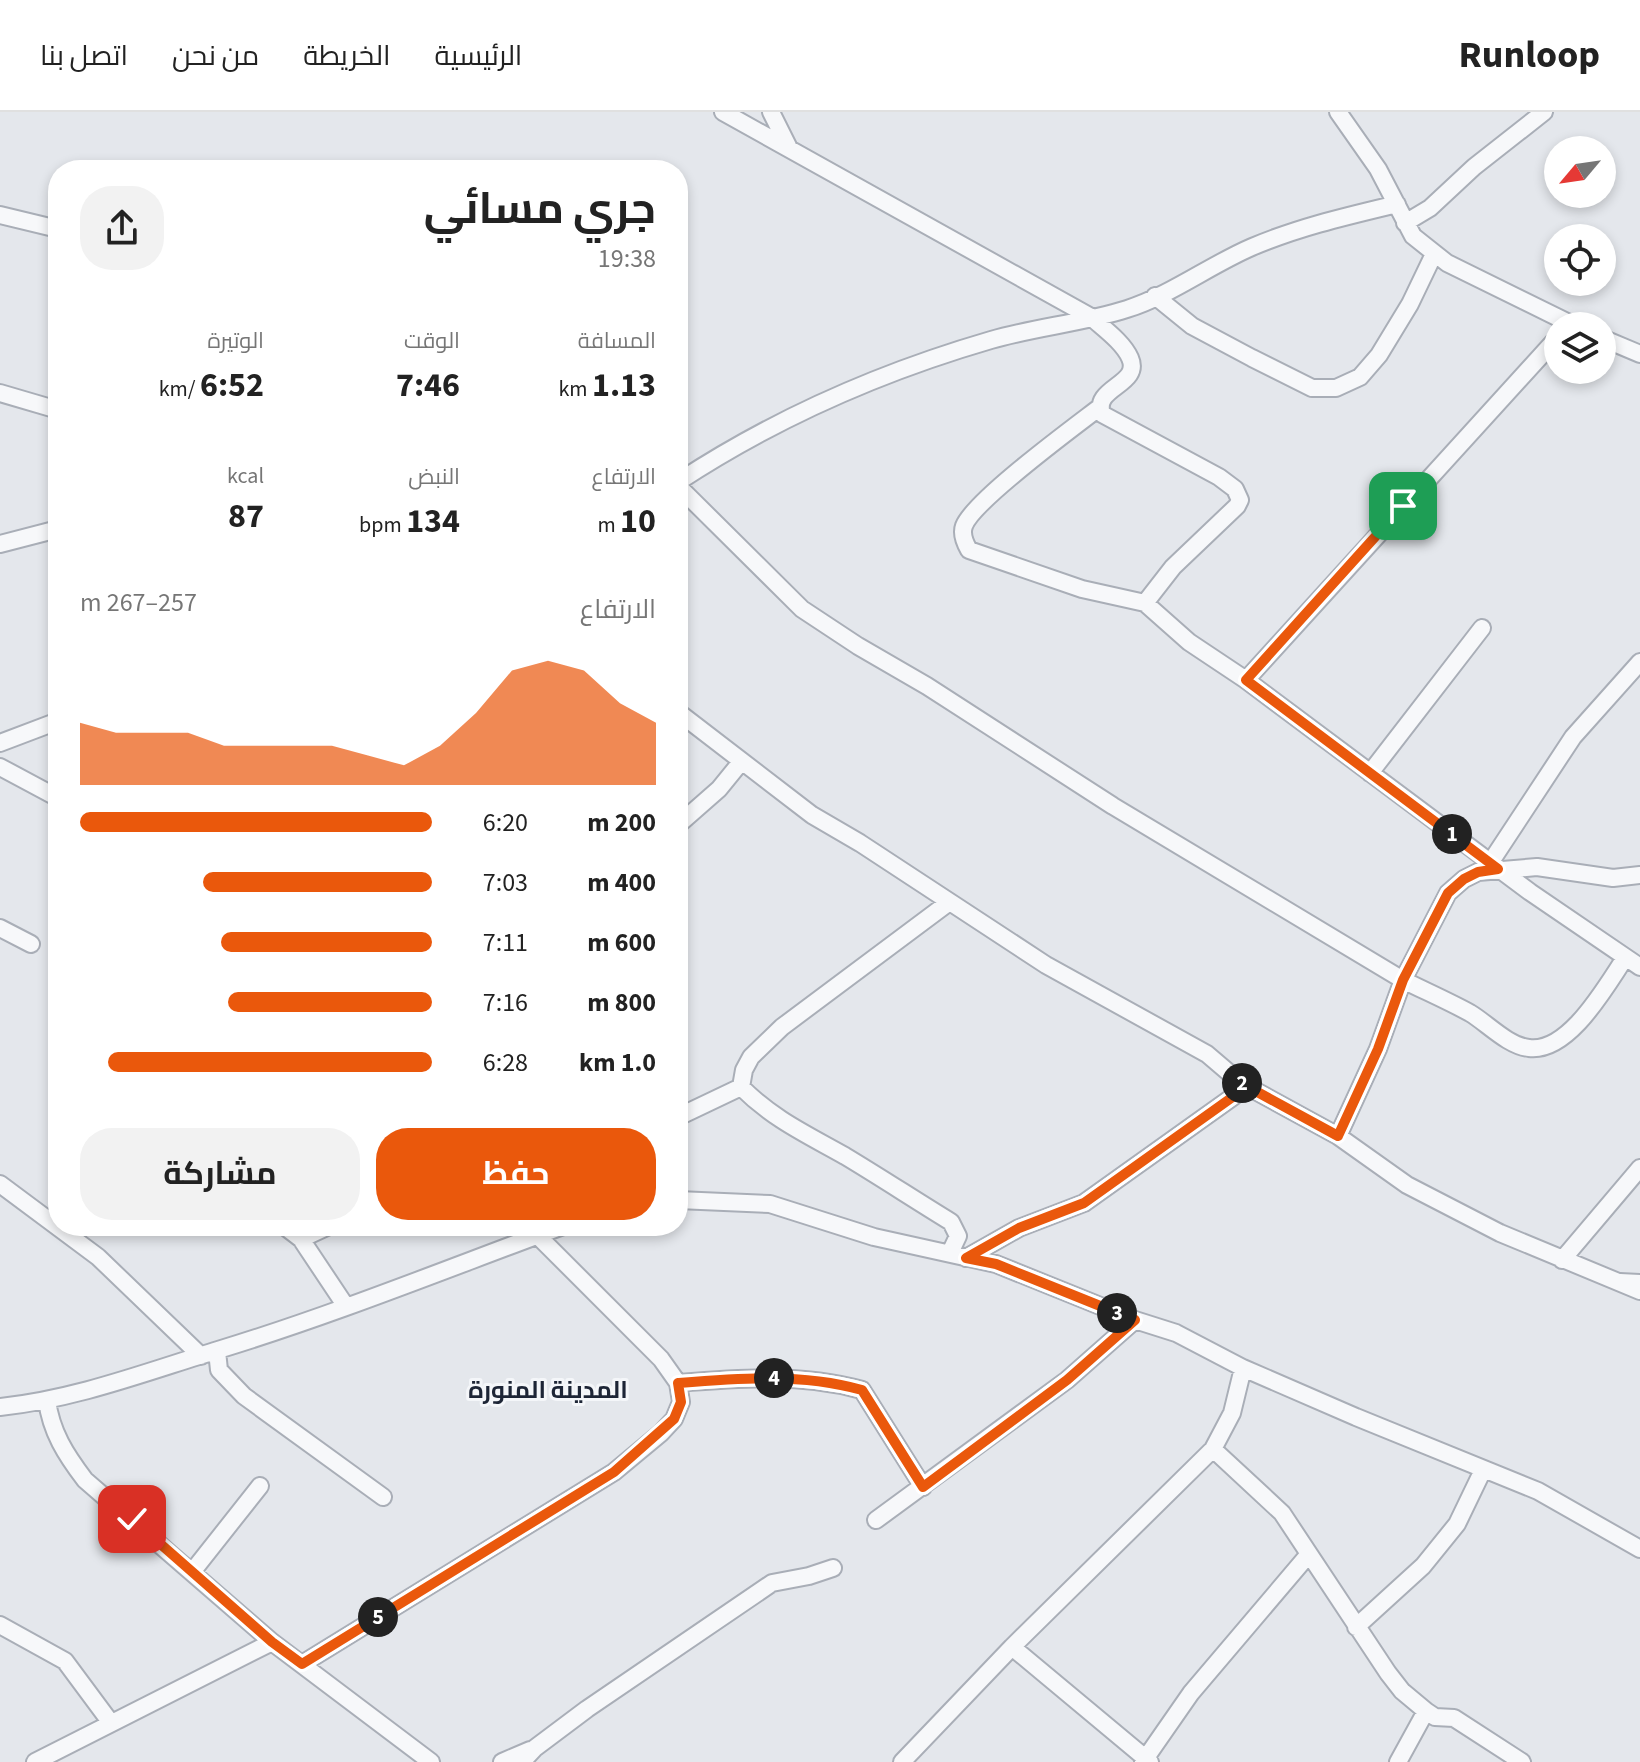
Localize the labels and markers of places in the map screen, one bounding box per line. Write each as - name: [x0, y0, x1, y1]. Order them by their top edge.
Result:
- pin: [1369, 472, 1437, 540]
- pin: 1: [1432, 814, 1472, 854]
- pin: 2: [1222, 1063, 1262, 1103]
- pin: 3: [1097, 1293, 1137, 1333]
- pin: 4: [754, 1358, 794, 1398]
- pin: [98, 1485, 166, 1553]
- pin: 5: [358, 1597, 398, 1637]

